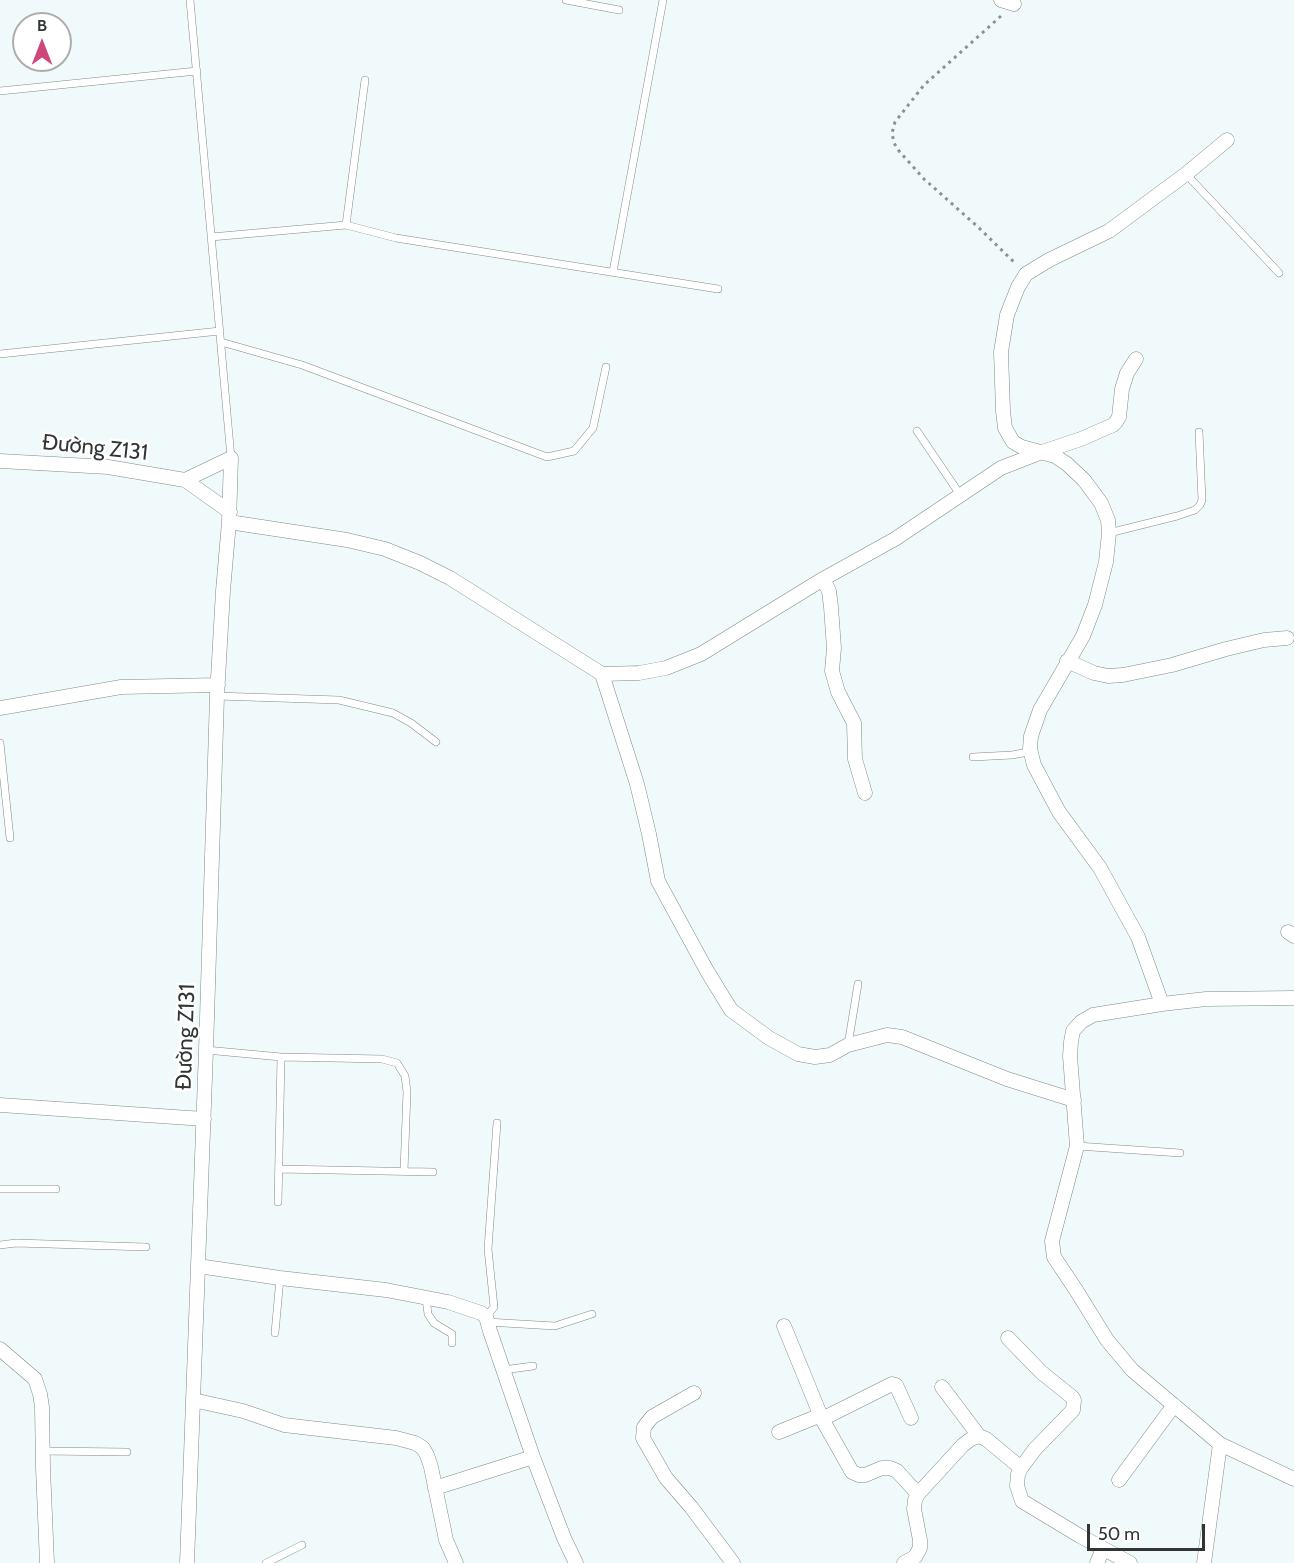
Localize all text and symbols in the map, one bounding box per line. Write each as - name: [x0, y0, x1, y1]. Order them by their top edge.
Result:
- north arrow: [12, 12, 72, 72]
- text: B: [37, 16, 47, 35]
- street label: Đường Z131: [41, 429, 149, 467]
- street label: Đường Z131: [171, 983, 201, 1091]
- scale bar: [1090, 1512, 1208, 1550]
- text: 50 m: [1098, 1523, 1140, 1545]

